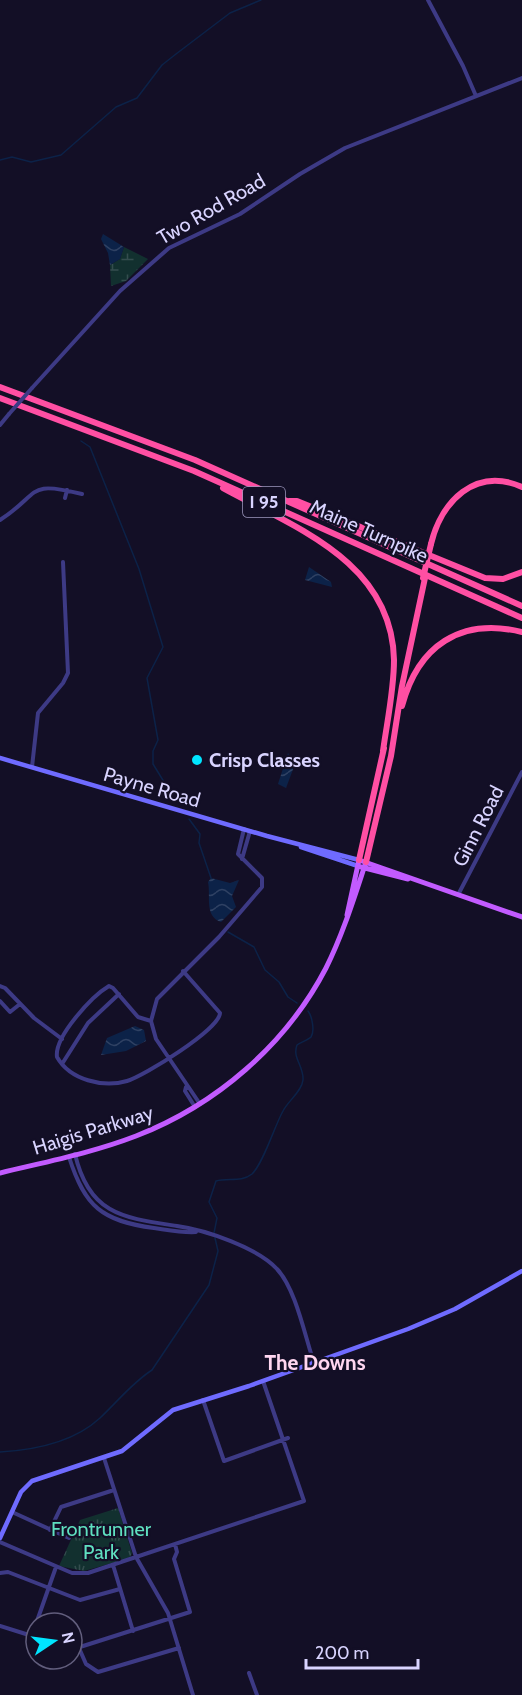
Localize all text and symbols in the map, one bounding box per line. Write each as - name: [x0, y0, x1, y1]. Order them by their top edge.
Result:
- street label: Two Rod Road: [153, 168, 269, 250]
- road number: I 95: [243, 487, 285, 517]
- street label: Maine Turnpike: [306, 494, 432, 568]
- place label: Crisp Classes: [209, 748, 320, 772]
- marker: Crisp Classes: [190, 753, 204, 767]
- street label: Payne Road: [101, 762, 203, 812]
- street label: Ginn Road: [447, 781, 509, 871]
- street label: Haigis Parkway: [30, 1100, 156, 1160]
- district label: The Downs: [264, 1350, 366, 1375]
- park label: Frontrunner Park: [51, 1517, 152, 1564]
- north arrow: [24, 1611, 84, 1671]
- text: N: [58, 1630, 79, 1645]
- scale bar: [306, 1632, 418, 1670]
- text: 200 m: [315, 1642, 369, 1664]

